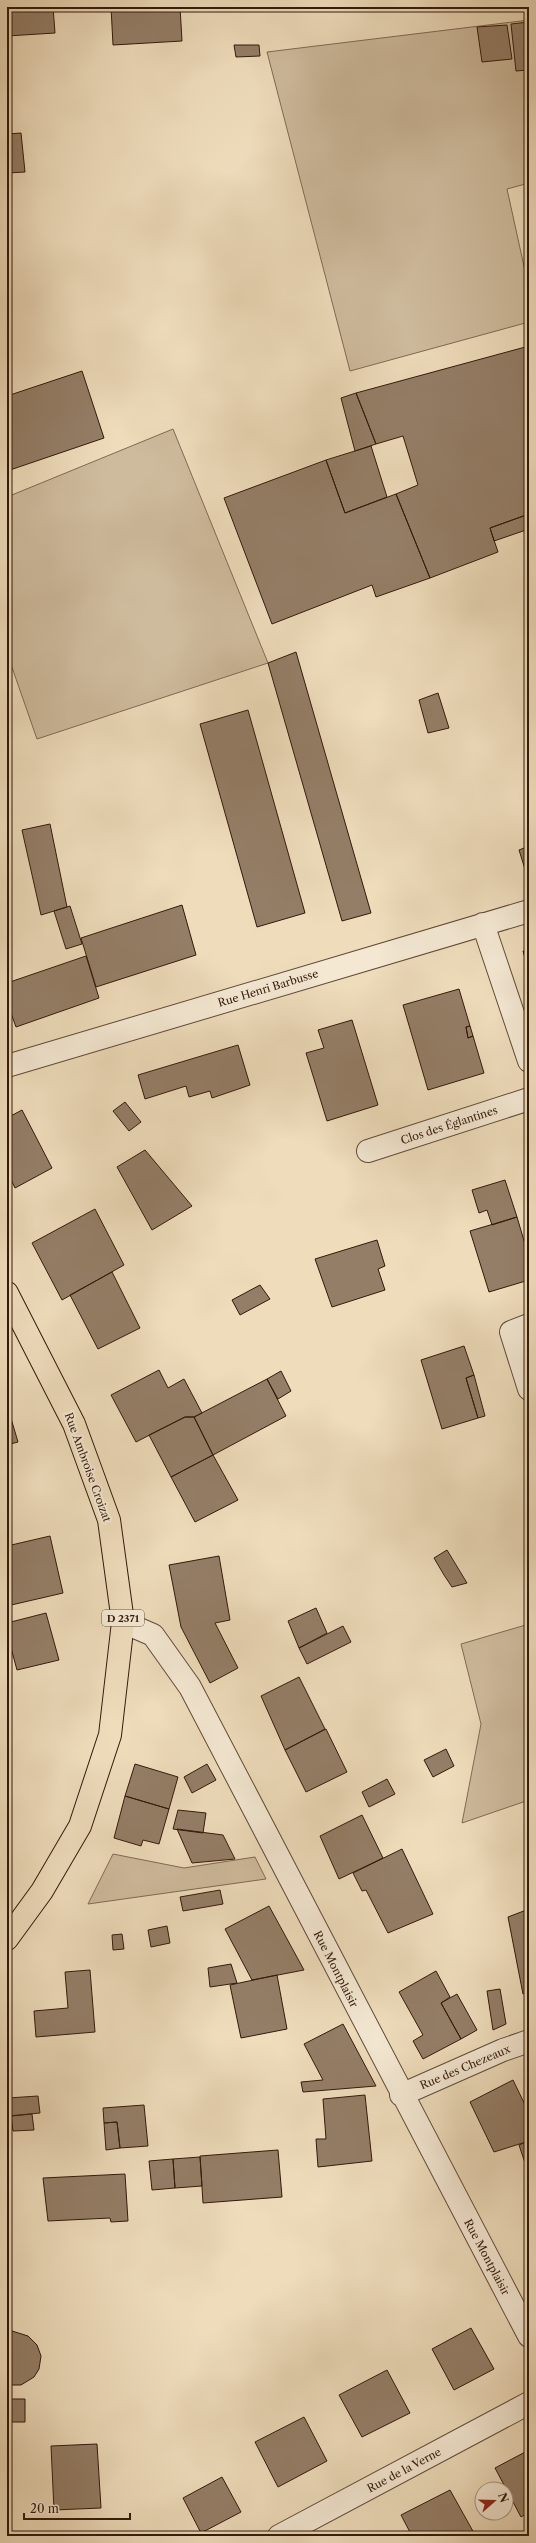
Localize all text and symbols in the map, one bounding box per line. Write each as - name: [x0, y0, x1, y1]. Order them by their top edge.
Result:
- street label: Rue Henri Barbusse: [216, 966, 320, 1010]
- street label: Clos des Églantines: [399, 1103, 499, 1147]
- street label: Rue Ambroise Croizat: [62, 1410, 114, 1524]
- road number: D 2371: [102, 1610, 144, 1626]
- street label: Rue Montplaisir: [311, 1928, 362, 2010]
- street label: Rue des Chezeaux: [418, 2041, 513, 2092]
- street label: Rue Montplaisir: [461, 2217, 513, 2298]
- street label: Rue de la Verne: [365, 2445, 443, 2495]
- north arrow: [474, 2481, 514, 2521]
- text: N: [495, 2491, 512, 2505]
- scale bar: [24, 2495, 130, 2521]
- text: 20 m: [30, 2501, 59, 2516]

